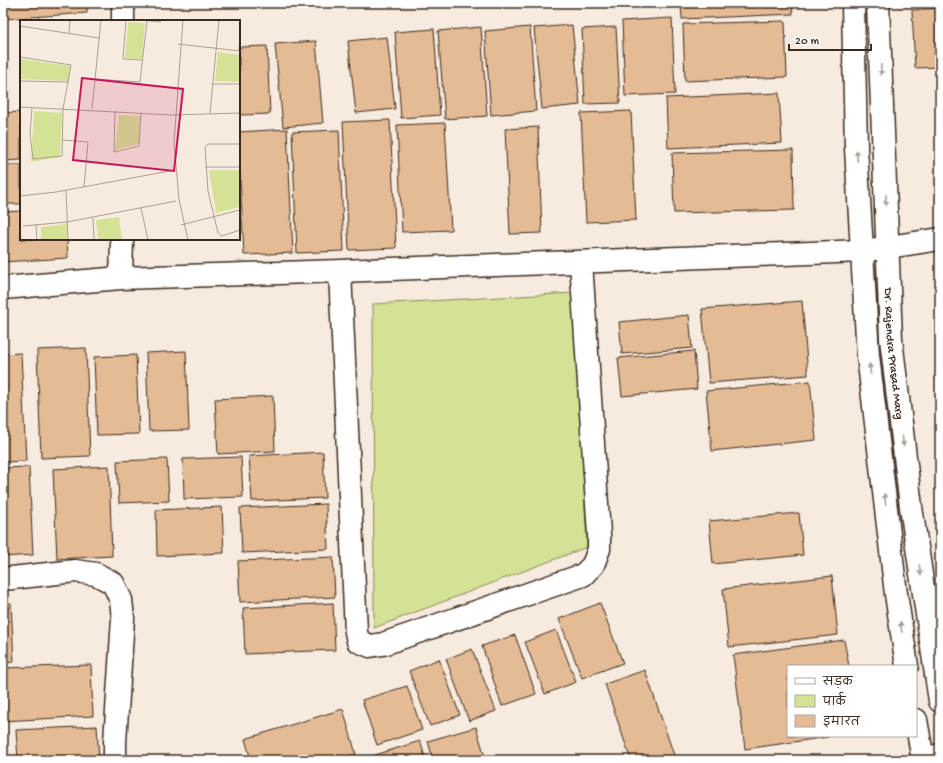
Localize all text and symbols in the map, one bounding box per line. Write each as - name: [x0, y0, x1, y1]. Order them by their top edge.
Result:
- inset map: [20, 20, 240, 240]
- scale bar: [789, 26, 871, 52]
- text: 20 m: [795, 35, 820, 49]
- one-way arrow: [877, 64, 884, 76]
- one-way arrow: [854, 149, 860, 162]
- one-way arrow: [883, 194, 889, 207]
- street label: Dr. Rajendra Prasad Marg: [880, 286, 906, 421]
- one-way arrow: [867, 363, 873, 375]
- one-way arrow: [900, 435, 906, 447]
- one-way arrow: [882, 493, 888, 505]
- one-way arrow: [917, 564, 923, 576]
- one-way arrow: [898, 621, 904, 634]
- legend: [787, 665, 917, 737]
- text: सड़क: [822, 676, 854, 690]
- text: पार्क: [822, 691, 847, 710]
- text: इमारत: [823, 715, 861, 730]

